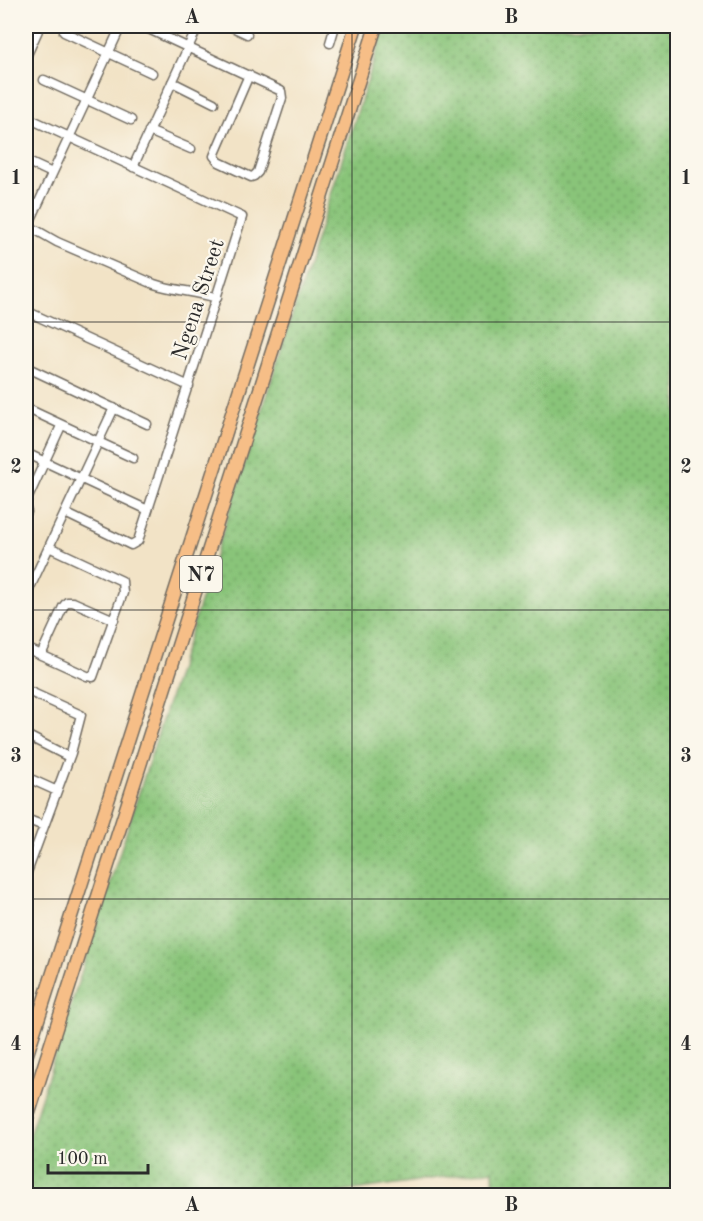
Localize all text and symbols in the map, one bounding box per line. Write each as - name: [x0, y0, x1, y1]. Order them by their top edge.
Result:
- text: A: [184, 8, 200, 28]
- text: B: [504, 8, 518, 28]
- text: 1: [10, 169, 22, 189]
- text: 1: [680, 169, 692, 189]
- street label: Ngena Street: [169, 236, 229, 363]
- text: 2: [10, 458, 22, 478]
- text: 2: [680, 458, 692, 478]
- road number: N7: [180, 556, 222, 592]
- text: 3: [10, 747, 22, 767]
- text: 3: [680, 747, 692, 767]
- text: 4: [10, 1035, 22, 1055]
- text: 4: [680, 1035, 692, 1055]
- scale bar: [48, 1137, 148, 1175]
- text: 100 m: [57, 1150, 108, 1168]
- text: A: [184, 1196, 200, 1216]
- text: B: [504, 1196, 518, 1216]

